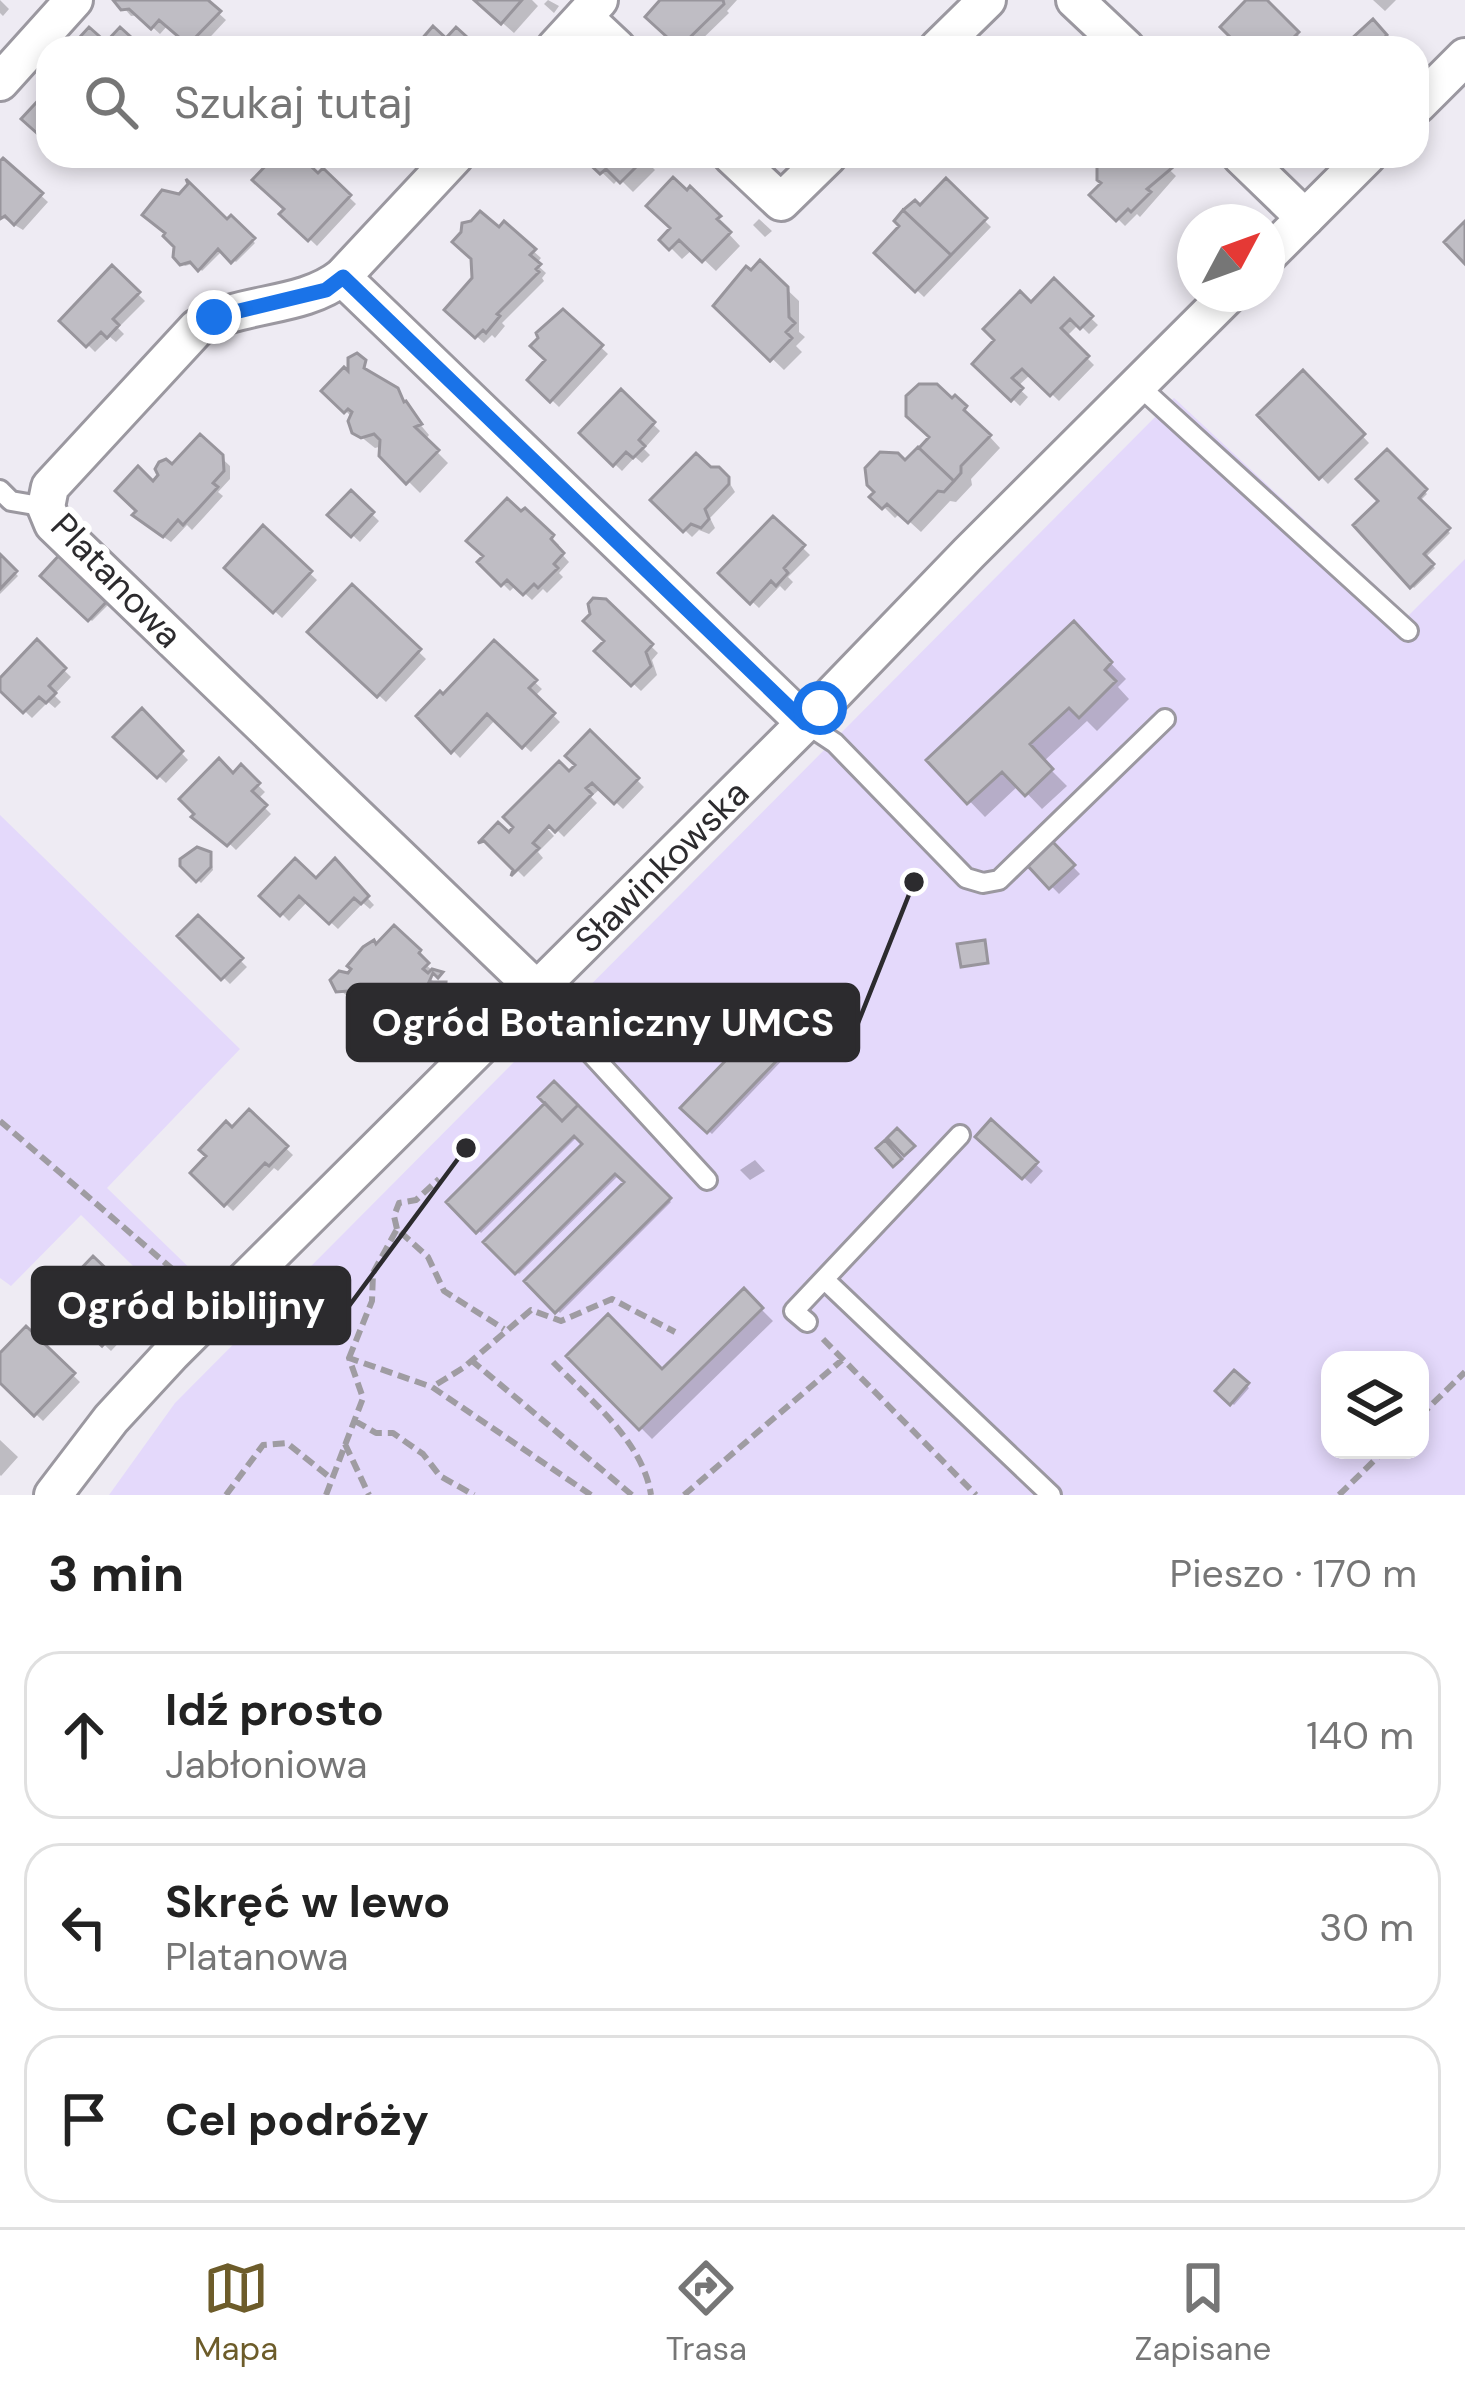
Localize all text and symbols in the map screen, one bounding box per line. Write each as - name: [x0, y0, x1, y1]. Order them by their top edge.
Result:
- search box: [36, 36, 1429, 168]
- icon: search: [78, 69, 144, 135]
- text: Szukaj tutaj: [174, 73, 413, 132]
- north arrow: [1177, 204, 1285, 312]
- route end: [187, 290, 241, 344]
- street label: Platanowa: [41, 503, 192, 658]
- route start: [793, 681, 847, 735]
- street label: Sławinkowska: [565, 770, 759, 963]
- callout: Ogród Botaniczny UMCS: [348, 985, 858, 1060]
- text: Ogród Botaniczny UMCS: [372, 997, 834, 1048]
- callout: Ogród biblijny: [33, 1268, 349, 1343]
- text: Ogród biblijny: [57, 1280, 325, 1331]
- map controls: [1321, 1351, 1429, 1459]
- button: layers: [1321, 1351, 1429, 1459]
- text: 3 min: [48, 1540, 184, 1607]
- text: Pieszo · 170 m: [1170, 1548, 1417, 1599]
- text: Idź prosto: [165, 1680, 384, 1739]
- icon: ahead: [51, 1702, 117, 1768]
- text: 140 m: [1306, 1710, 1414, 1761]
- text: Jabłoniowa: [165, 1739, 368, 1790]
- text: Skręć w lewo: [165, 1872, 450, 1931]
- icon: left: [51, 1894, 117, 1960]
- text: 30 m: [1319, 1902, 1414, 1953]
- text: Platanowa: [165, 1931, 349, 1982]
- icon: arrive: [51, 2086, 117, 2152]
- text: Cel podróży: [165, 2090, 429, 2149]
- tab: Mapa: [194, 2255, 278, 2370]
- tab: Trasa: [666, 2255, 747, 2370]
- tab: Zapisane: [1135, 2255, 1271, 2370]

